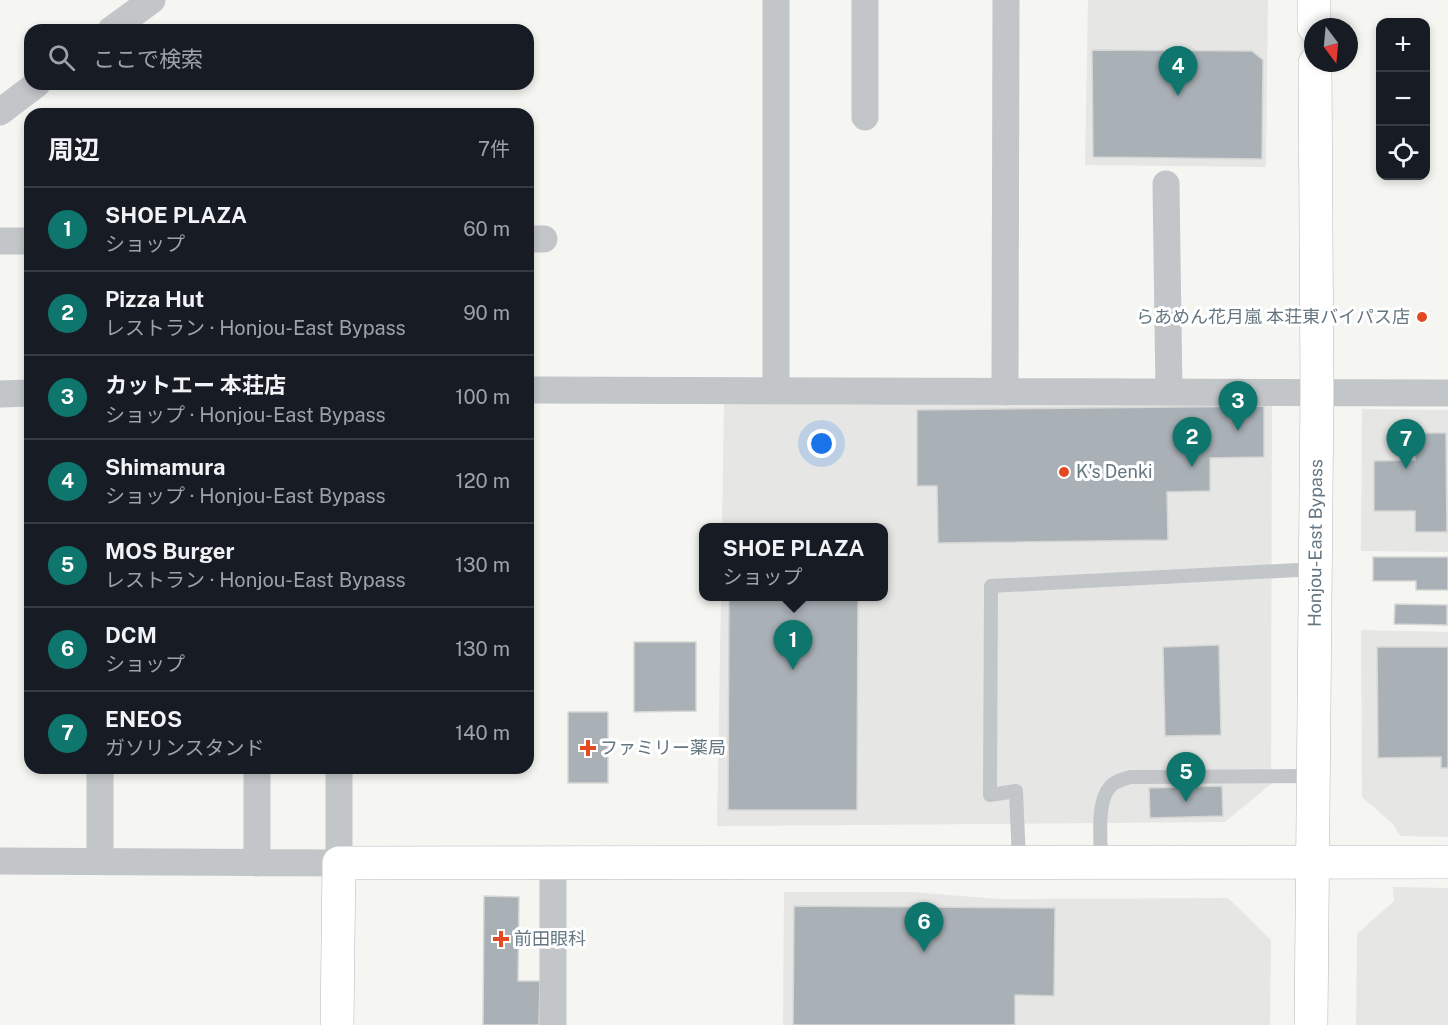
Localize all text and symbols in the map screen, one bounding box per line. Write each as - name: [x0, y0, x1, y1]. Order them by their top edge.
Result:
- north arrow: [1304, 18, 1358, 72]
- map controls: [1376, 18, 1430, 180]
- button: +: [1376, 18, 1430, 72]
- search box: [24, 24, 534, 90]
- icon: search: [45, 41, 78, 74]
- text: ここで検索: [93, 46, 203, 72]
- pin: 4: [1158, 46, 1198, 96]
- button: −: [1376, 72, 1430, 126]
- button: locate: [1376, 126, 1430, 180]
- text: 周辺: [48, 134, 100, 165]
- text: 7件: [478, 137, 510, 161]
- text: SHOE PLAZA: [105, 202, 247, 228]
- text: 1: [63, 217, 72, 241]
- text: 60 m: [463, 217, 510, 241]
- text: ショップ: [105, 232, 185, 256]
- text: Pizza Hut: [105, 286, 204, 312]
- text: 2: [61, 301, 74, 325]
- text: 90 m: [463, 301, 510, 325]
- place label: らあめん花月嵐 本荘東バイパス店: [1136, 306, 1410, 327]
- marker: らあめん花月嵐 本荘東バイパス店: [1415, 310, 1429, 324]
- text: レストラン · Honjou-East Bypass: [105, 316, 406, 340]
- text: カットエー 本荘店: [105, 372, 286, 398]
- pin: 3: [1218, 382, 1258, 431]
- text: 3: [61, 385, 74, 409]
- text: 100 m: [455, 385, 510, 409]
- text: ショップ · Honjou-East Bypass: [105, 403, 386, 427]
- pin: 2: [1172, 418, 1212, 467]
- pin: 7: [1386, 420, 1426, 469]
- your location: [807, 429, 836, 458]
- text: Shimamura: [105, 454, 225, 480]
- street label: Honjou-East Bypass: [1304, 459, 1326, 627]
- place label: K's Denki: [1076, 461, 1152, 482]
- marker: K's Denki: [1057, 465, 1071, 479]
- text: 4: [61, 469, 74, 493]
- text: 120 m: [456, 469, 510, 493]
- text: ショップ · Honjou-East Bypass: [105, 484, 386, 508]
- popup: [699, 523, 888, 601]
- text: SHOE PLAZA: [722, 535, 865, 561]
- text: MOS Burger: [105, 538, 235, 564]
- text: 5: [61, 553, 74, 577]
- text: 130 m: [455, 553, 510, 577]
- text: ショップ: [722, 565, 802, 589]
- text: レストラン · Honjou-East Bypass: [105, 568, 406, 592]
- pin: 1: [774, 620, 812, 670]
- text: DCM: [105, 622, 157, 648]
- text: 6: [61, 637, 74, 661]
- text: 130 m: [455, 637, 510, 661]
- text: ショップ: [105, 652, 185, 676]
- text: ENEOS: [105, 706, 182, 732]
- text: 7: [61, 721, 74, 745]
- text: 140 m: [455, 721, 510, 745]
- text: ガソリンスタンド: [105, 736, 265, 760]
- place label: ファミリー薬局: [600, 737, 726, 758]
- marker: ファミリー薬局: [581, 741, 595, 755]
- pin: 5: [1166, 752, 1206, 802]
- pin: 6: [904, 902, 944, 952]
- place label: 前田眼科: [514, 928, 586, 949]
- marker: 前田眼科: [492, 930, 510, 948]

